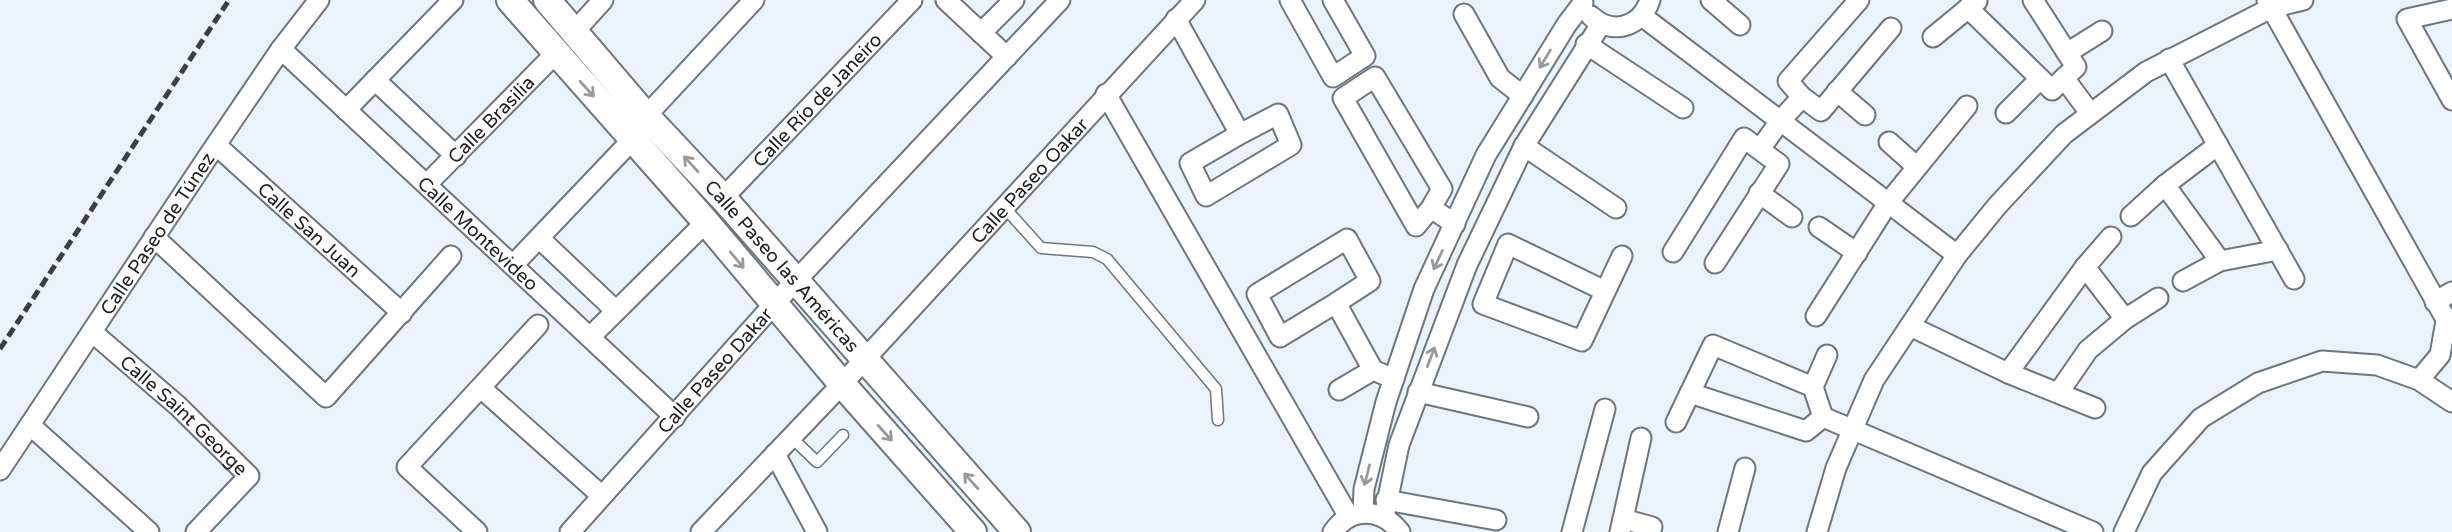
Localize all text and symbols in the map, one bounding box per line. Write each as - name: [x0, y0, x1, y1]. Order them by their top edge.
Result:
- street label: Calle Río de Janeiro: [749, 29, 887, 172]
- one-way arrow: [1538, 49, 1552, 69]
- street label: Calle Brasilia: [444, 71, 539, 168]
- one-way arrow: [579, 80, 595, 98]
- street label: Calle Paseo Oakar: [967, 113, 1094, 248]
- street label: Calle Paseo de Túnez: [96, 149, 220, 319]
- one-way arrow: [682, 156, 699, 173]
- street label: Calle Montevideo: [413, 172, 543, 296]
- street label: Calle Paseo las Américas: [700, 176, 863, 357]
- street label: Calle San Juan: [253, 178, 365, 282]
- one-way arrow: [1431, 248, 1444, 270]
- one-way arrow: [729, 250, 745, 268]
- street label: Calle Paseo Dakar: [653, 303, 778, 438]
- one-way arrow: [1425, 347, 1438, 369]
- street label: Calle Saint George: [115, 351, 252, 480]
- one-way arrow: [877, 424, 893, 442]
- one-way arrow: [1360, 464, 1373, 486]
- one-way arrow: [963, 472, 979, 490]

